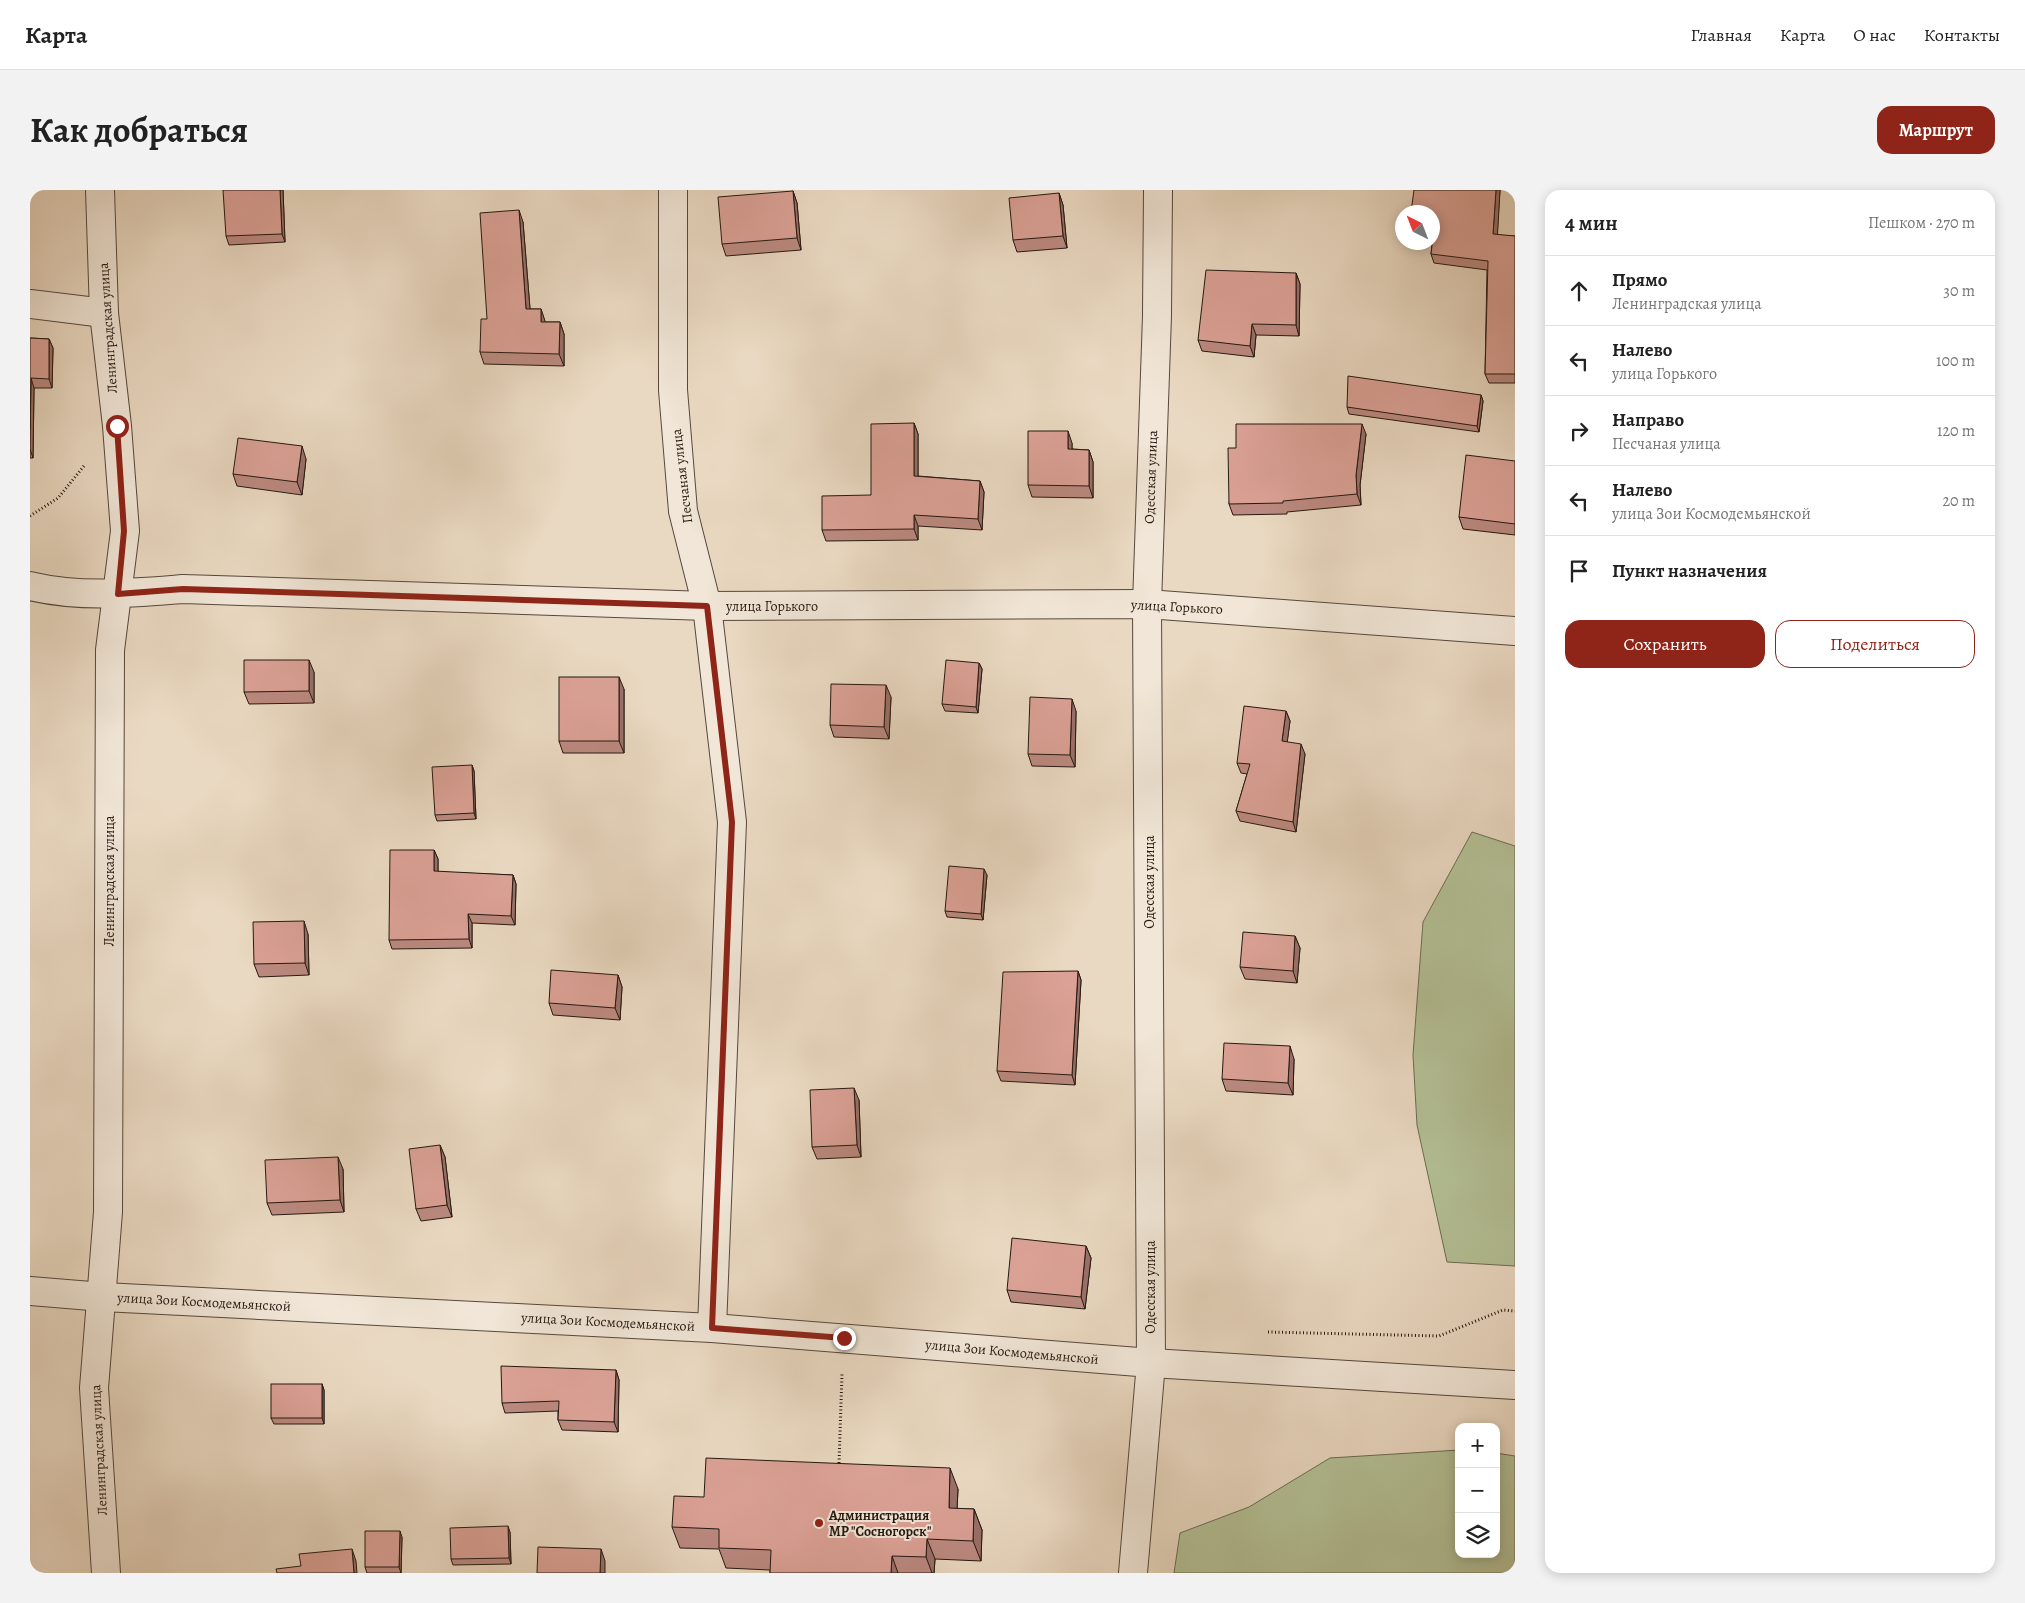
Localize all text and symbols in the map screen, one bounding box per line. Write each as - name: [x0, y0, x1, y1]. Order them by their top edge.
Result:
- text: Карта: [25, 19, 87, 51]
- text: Главная: [1691, 23, 1752, 47]
- text: Карта: [1780, 23, 1825, 47]
- text: О нас: [1853, 23, 1896, 47]
- text: Контакты: [1924, 23, 2000, 47]
- text: Как добраться: [30, 106, 248, 154]
- button: Маршрут: [1877, 106, 1995, 154]
- north arrow: [1395, 205, 1440, 250]
- text: 4 мин: [1565, 209, 1618, 237]
- text: Пешком · 270 m: [1868, 212, 1975, 234]
- street label: Ленинградская улица: [94, 261, 122, 394]
- text: Прямо: [1612, 267, 1667, 293]
- icon: ahead: [1565, 277, 1593, 305]
- text: 30 m: [1943, 280, 1975, 302]
- text: Ленинградская улица: [1612, 293, 1762, 315]
- text: Налево: [1612, 337, 1672, 363]
- icon: left: [1565, 347, 1593, 375]
- text: 100 m: [1936, 350, 1975, 372]
- text: улица Горького: [1612, 363, 1717, 385]
- text: Направо: [1612, 407, 1684, 433]
- route start: [106, 415, 129, 438]
- icon: right: [1565, 417, 1593, 445]
- text: 120 m: [1937, 420, 1975, 442]
- street label: Песчаная улица: [667, 427, 697, 524]
- street label: Одесская улица: [1140, 429, 1162, 524]
- text: Песчаная улица: [1612, 433, 1721, 455]
- text: Налево: [1612, 477, 1672, 503]
- icon: left: [1565, 487, 1593, 515]
- text: 20 m: [1942, 490, 1975, 512]
- text: улица Зои Космодемьянской: [1612, 503, 1811, 525]
- icon: arrive: [1565, 557, 1593, 585]
- text: Пункт назначения: [1612, 558, 1767, 584]
- street label: улица Горького: [1130, 595, 1223, 619]
- street label: улица Горького: [725, 597, 818, 616]
- button: Сохранить: [1565, 620, 1765, 668]
- button: Поделиться: [1775, 620, 1975, 668]
- street label: Ленинградская улица: [100, 815, 119, 947]
- street label: Одесская улица: [1140, 835, 1159, 929]
- street label: Одесская улица: [1141, 1240, 1160, 1334]
- street label: улица Зои Космодемьянской: [116, 1288, 291, 1316]
- street label: улица Зои Космодемьянской: [520, 1308, 695, 1336]
- route end: [833, 1327, 856, 1350]
- street label: улица Зои Космодемьянской: [924, 1335, 1099, 1369]
- street label: Ленинградская улица: [86, 1384, 112, 1516]
- map controls: [1455, 1423, 1500, 1558]
- button: +: [1455, 1423, 1500, 1468]
- button: −: [1455, 1468, 1500, 1513]
- place label: Администрация МР "Сосногорск": [828, 1506, 932, 1541]
- button: layers: [1455, 1513, 1500, 1558]
- marker: Администрация МР "Сосногорск": [813, 1517, 825, 1529]

